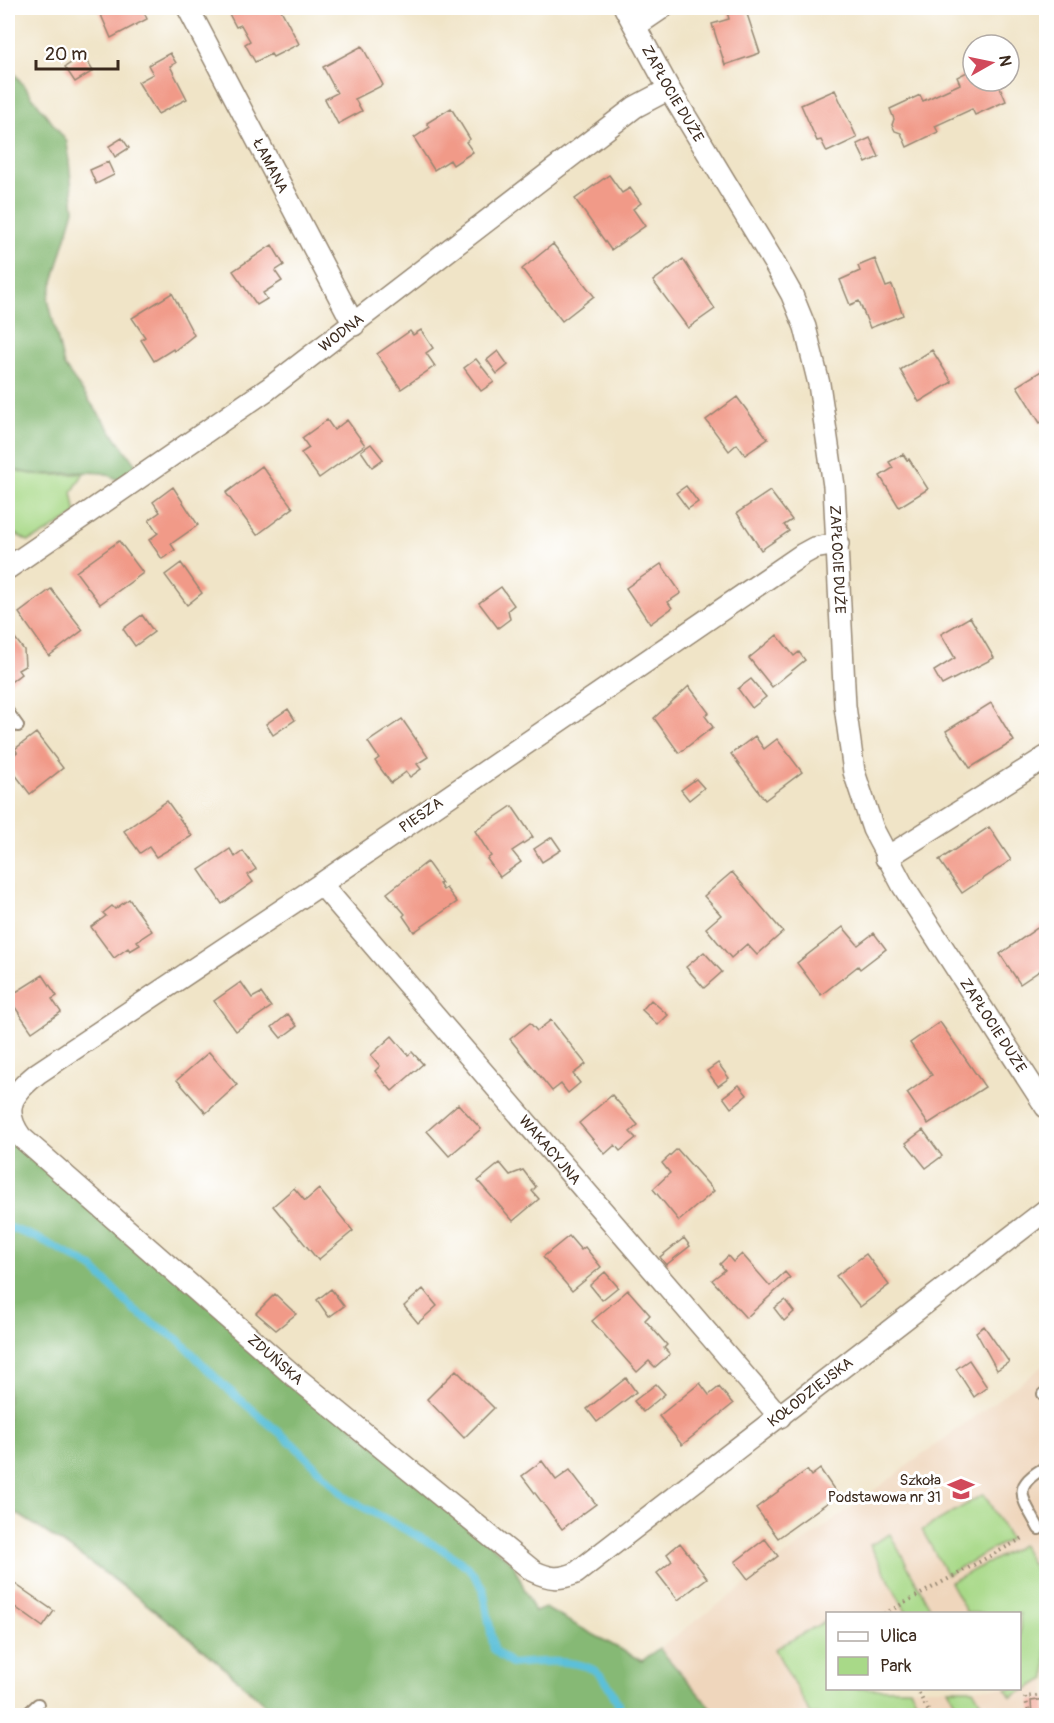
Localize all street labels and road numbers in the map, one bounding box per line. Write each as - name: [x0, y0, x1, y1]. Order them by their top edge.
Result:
- street label: ZAPŁOCIE DUŻE: [637, 42, 708, 146]
- street label: ŁAMANA: [248, 135, 292, 197]
- street label: WODNA: [315, 310, 368, 356]
- street label: ZAPŁOCIE DUŻE: [825, 505, 849, 614]
- street label: PIESZA: [396, 793, 447, 837]
- street label: ZAPŁOCIE DUŻE: [955, 975, 1030, 1077]
- street label: WAKACYJNA: [515, 1112, 585, 1189]
- street label: ZDUŃSKA: [243, 1331, 307, 1389]
- street label: KOŁODZIEJSKA: [764, 1353, 857, 1432]

